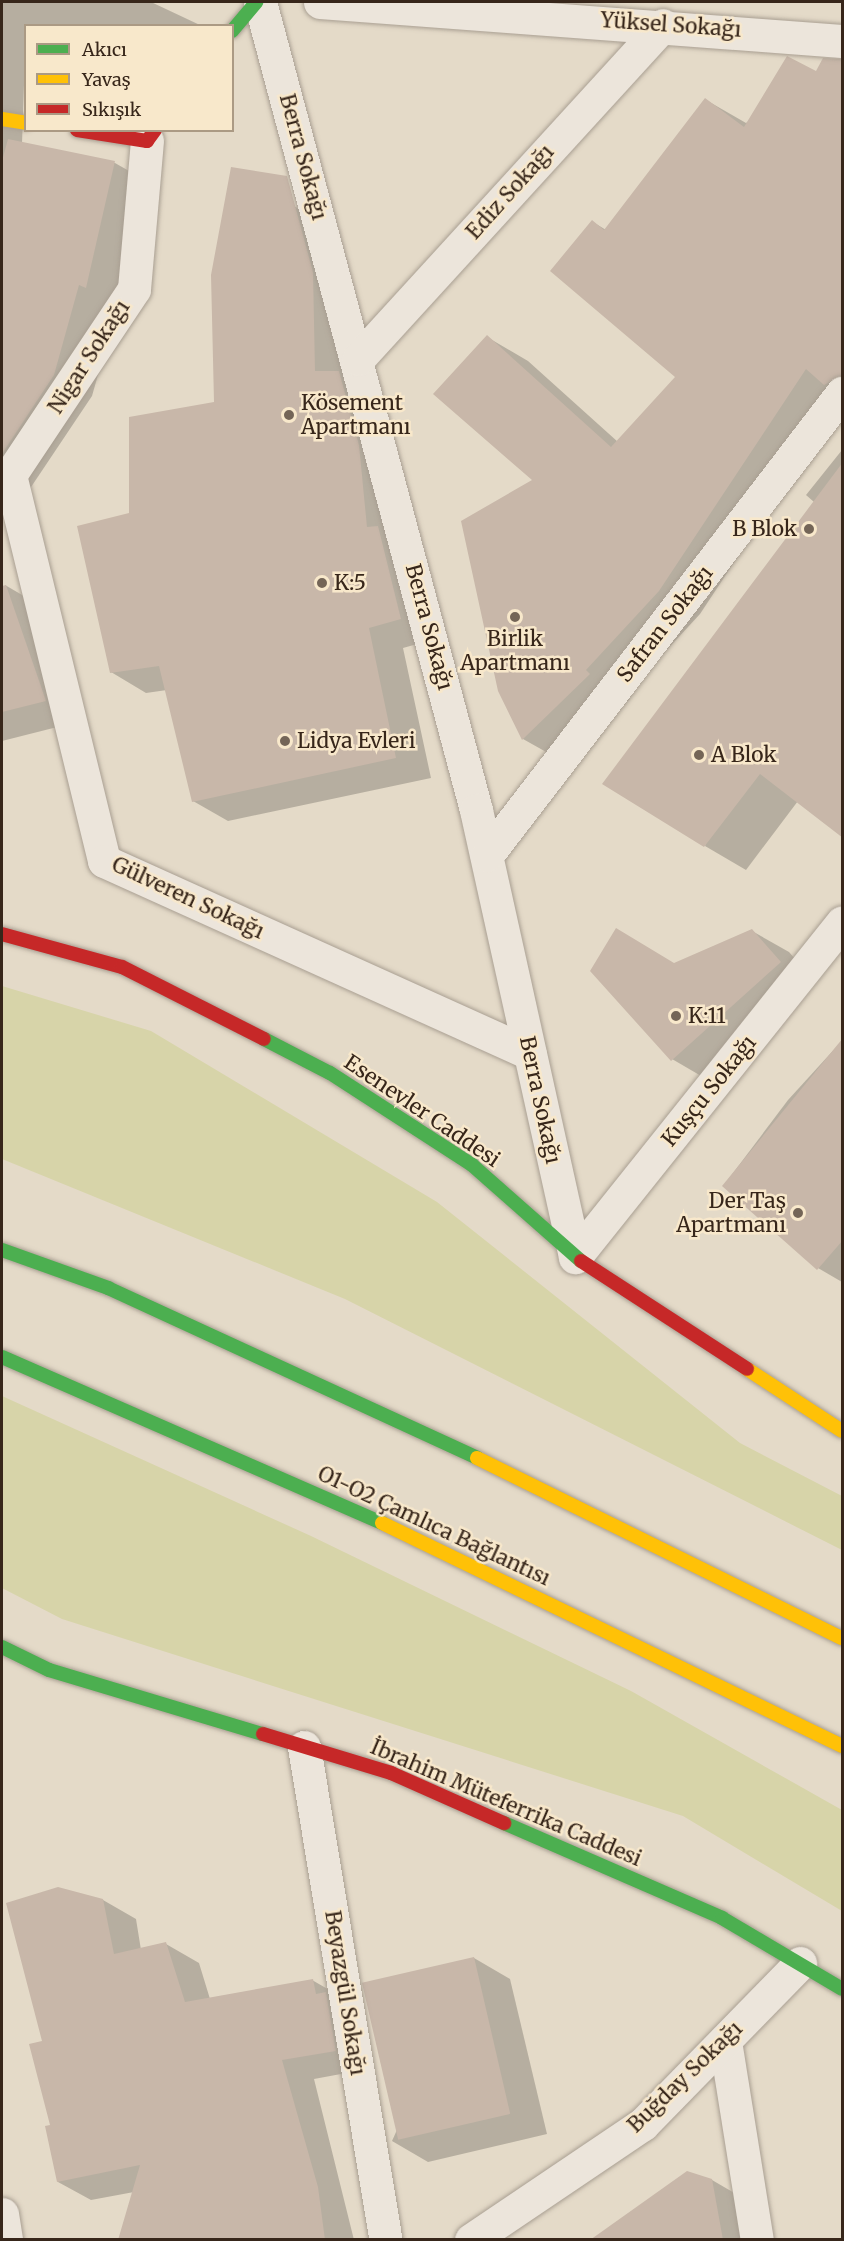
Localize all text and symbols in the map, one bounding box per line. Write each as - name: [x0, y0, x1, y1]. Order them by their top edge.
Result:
- street label: Yüksel Sokağı: [600, 8, 742, 42]
- legend: [24, 24, 234, 132]
- text: Akıcı: [82, 38, 127, 61]
- text: Yavaş: [82, 68, 130, 91]
- street label: Berra Sokağı: [274, 91, 332, 223]
- text: Sıkışık: [82, 98, 141, 121]
- street label: Ediz Sokağı: [461, 140, 559, 244]
- street label: Nigar Sokağı: [43, 296, 135, 418]
- place label: Kösement Apartmanı: [301, 390, 411, 440]
- marker: Kösement Apartmanı: [282, 408, 296, 422]
- place label: B Blok: [732, 516, 797, 542]
- marker: B Blok: [802, 522, 816, 536]
- street label: Berra Sokağı: [400, 561, 458, 693]
- street label: Safran Sokağı: [612, 561, 718, 687]
- place label: K:5: [334, 570, 366, 596]
- marker: K:5: [315, 576, 329, 590]
- marker: Birlik Apartmanı: [508, 610, 522, 624]
- place label: Birlik Apartmanı: [460, 626, 570, 676]
- place label: Lidya Evleri: [297, 728, 415, 754]
- marker: Lidya Evleri: [278, 734, 292, 748]
- place label: A Blok: [711, 742, 776, 768]
- marker: A Blok: [692, 748, 706, 762]
- street label: Gülveren Sokağı: [108, 852, 268, 944]
- place label: K:11: [688, 1003, 726, 1029]
- marker: K:11: [669, 1009, 683, 1023]
- street label: Kuşçu Sokağı: [656, 1030, 762, 1152]
- street label: Berra Sokağı: [514, 1034, 566, 1166]
- street label: Esenevler Caddesi: [339, 1050, 505, 1172]
- place label: Der Taş Apartmanı: [676, 1188, 786, 1238]
- marker: Der Taş Apartmanı: [791, 1206, 805, 1220]
- street label: O1-O2 Çamlıca Bağlantısı: [314, 1461, 554, 1591]
- street label: İbrahim Müteferrika Caddesi: [367, 1734, 645, 1872]
- street label: Beyazgül Sokağı: [320, 1909, 370, 2077]
- street label: Buğday Sokağı: [623, 2016, 747, 2138]

